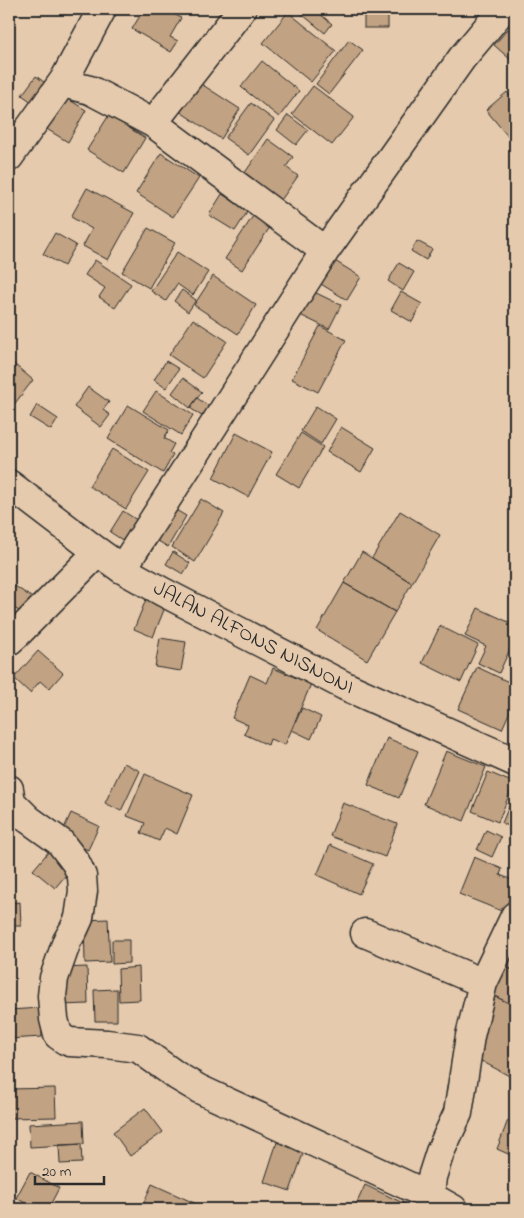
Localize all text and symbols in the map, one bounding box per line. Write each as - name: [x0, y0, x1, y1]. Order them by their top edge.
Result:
- street label: JALAN ALFONS NISNONI: [147, 574, 358, 703]
- scale bar: [35, 1153, 104, 1185]
- text: 20 m: [42, 1161, 72, 1183]

